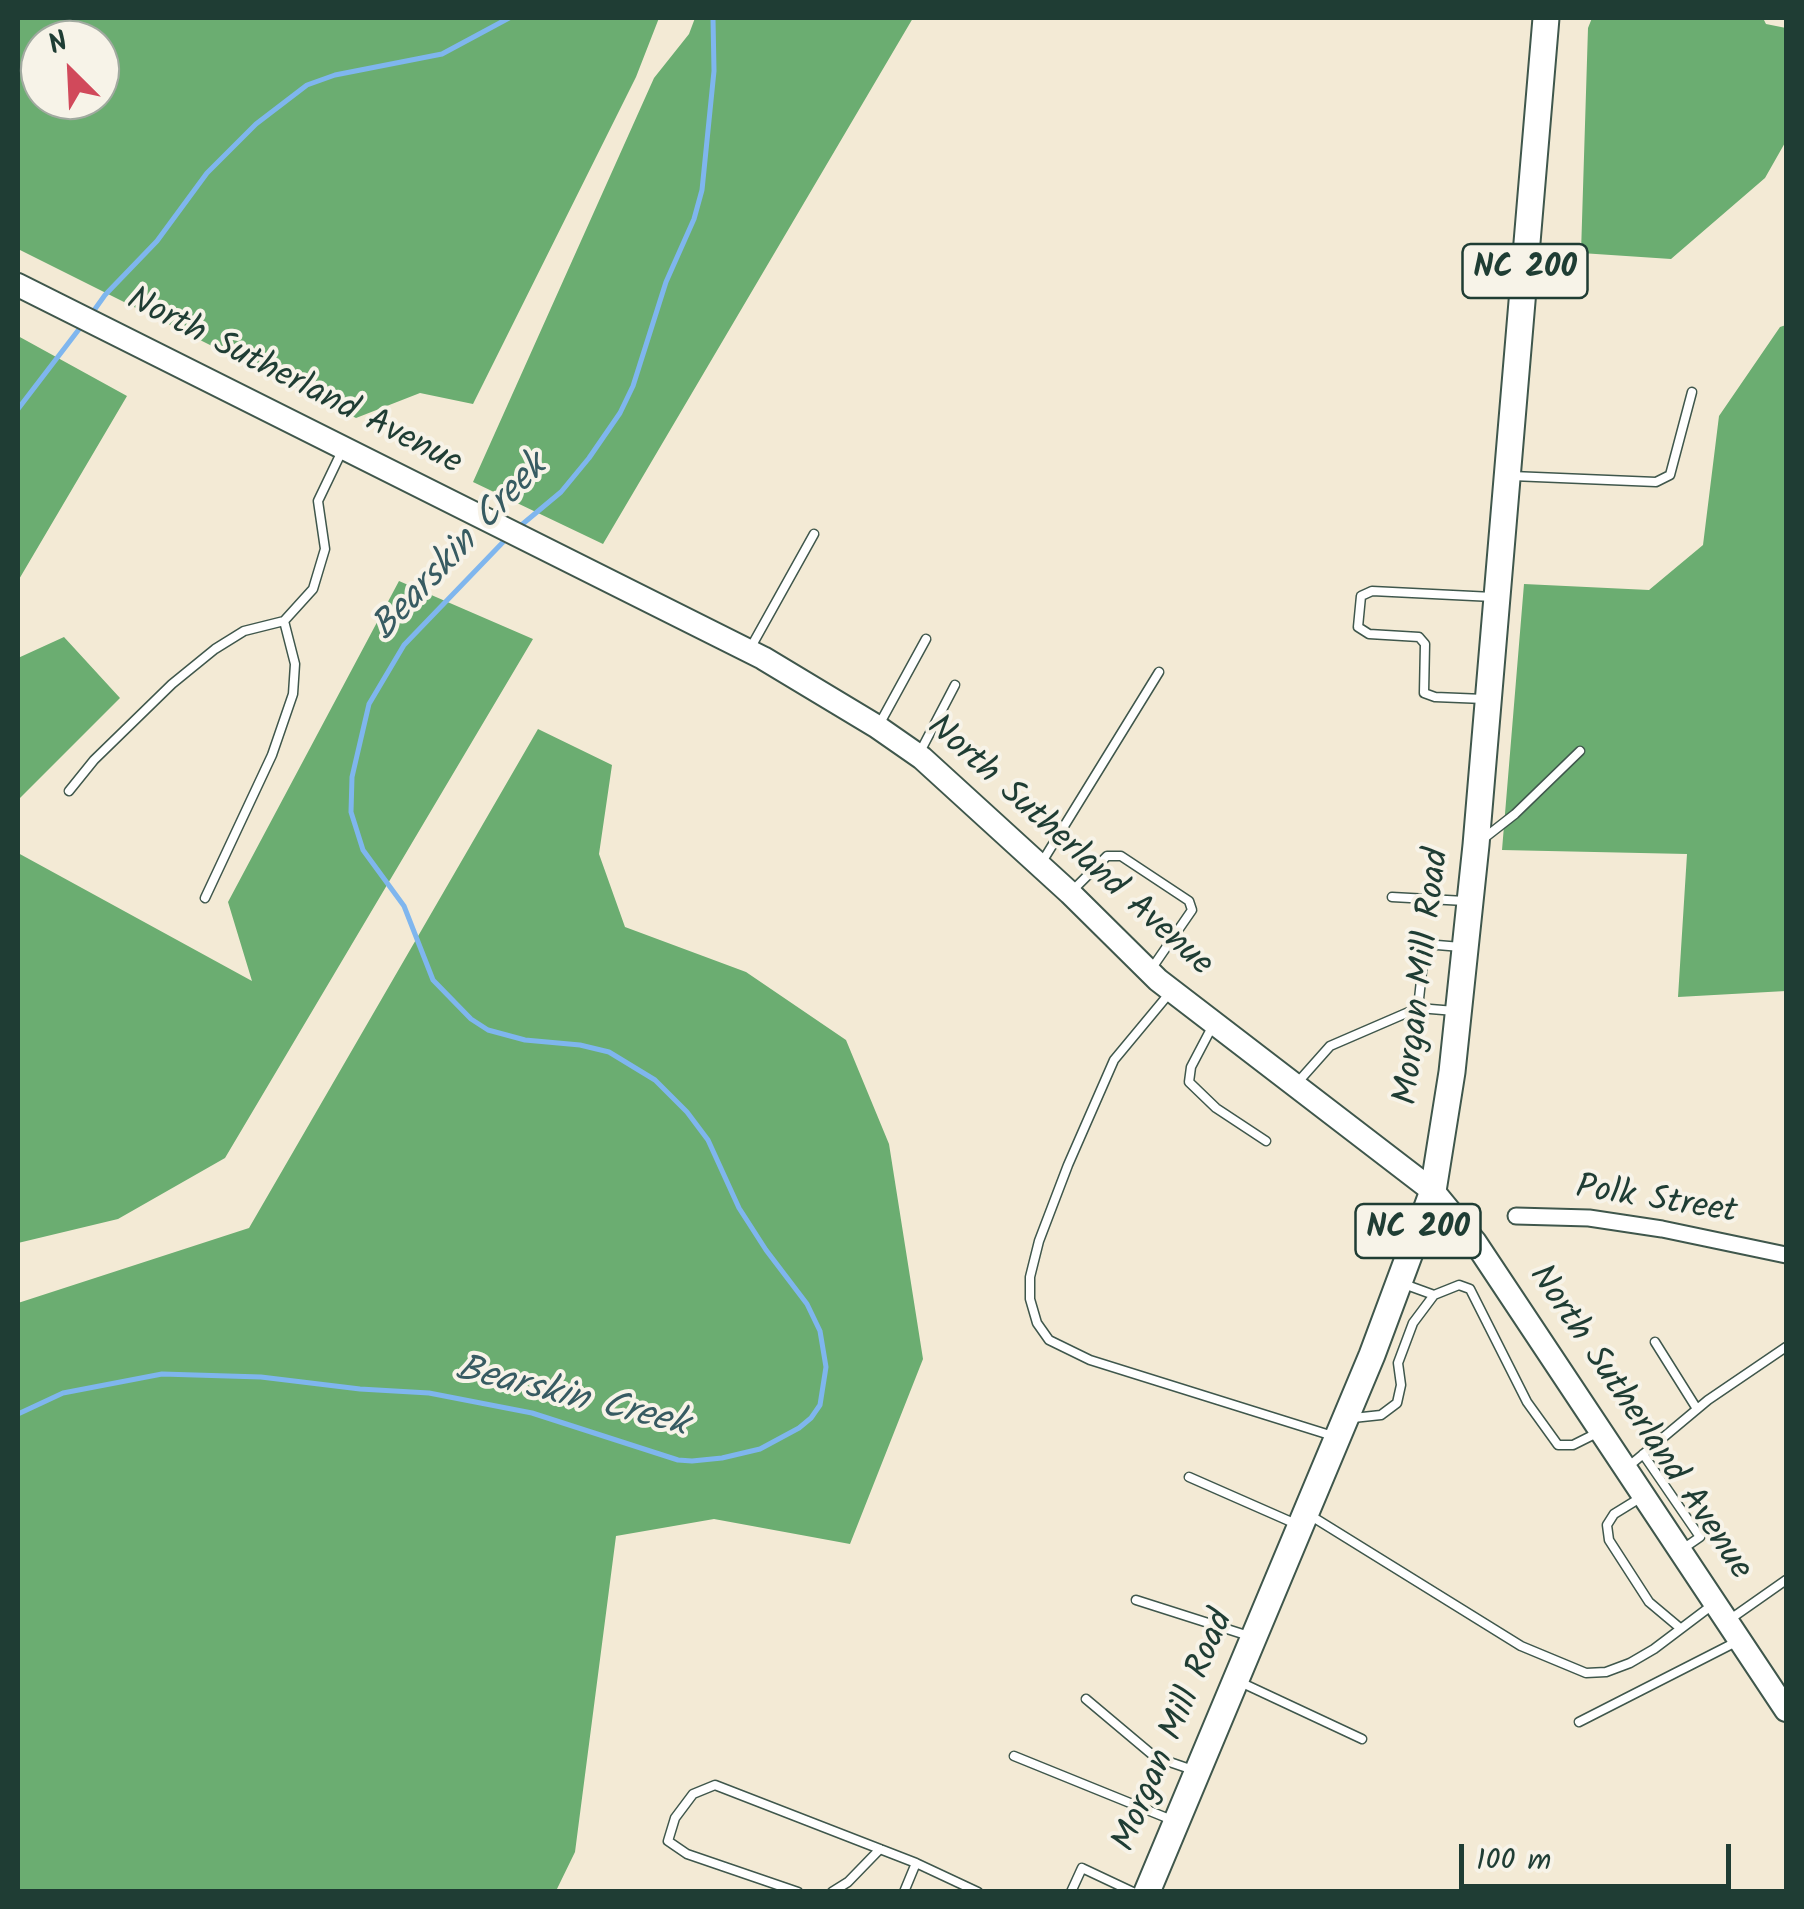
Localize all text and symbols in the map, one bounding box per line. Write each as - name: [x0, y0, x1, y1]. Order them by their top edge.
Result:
- north arrow: [20, 20, 120, 120]
- text: N: [41, 20, 76, 68]
- road number: NC 200: [1462, 244, 1588, 298]
- street label: North Sutherland Avenue: [118, 281, 468, 487]
- water label: Bearskin Creek: [364, 448, 560, 652]
- street label: North Sutherland Avenue: [916, 708, 1220, 988]
- street label: Morgan Mill Road: [1388, 846, 1462, 1108]
- street label: Polk Street: [1572, 1170, 1740, 1236]
- road number: NC 200: [1356, 1204, 1480, 1258]
- street label: North Sutherland Avenue: [1517, 1259, 1759, 1589]
- water label: Bearskin Creek: [450, 1349, 692, 1451]
- street label: Morgan Mill Road: [1106, 1605, 1246, 1859]
- scale bar: [1464, 1824, 1736, 1886]
- text: 100 m: [1476, 1837, 1551, 1885]

